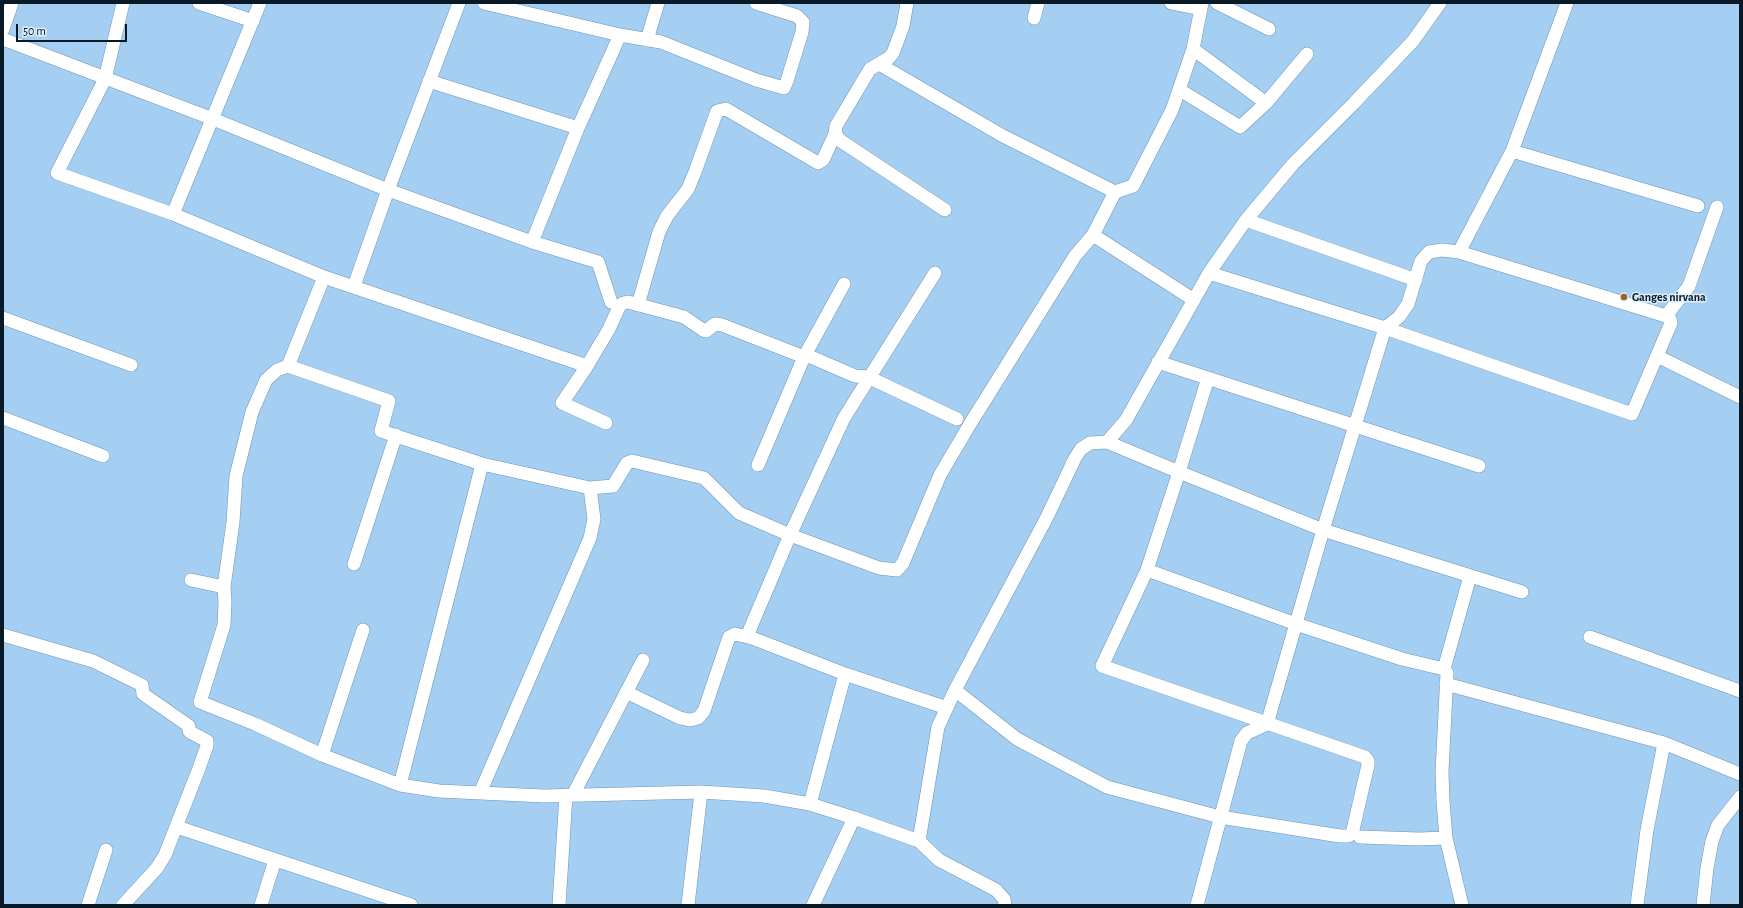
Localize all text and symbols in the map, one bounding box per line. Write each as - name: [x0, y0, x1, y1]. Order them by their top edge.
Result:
- scale bar: [18, 16, 129, 42]
- text: 50 m: [23, 25, 46, 37]
- place label: Ganges nirvana: [1632, 290, 1706, 304]
- marker: Ganges nirvana: [1619, 292, 1629, 302]

